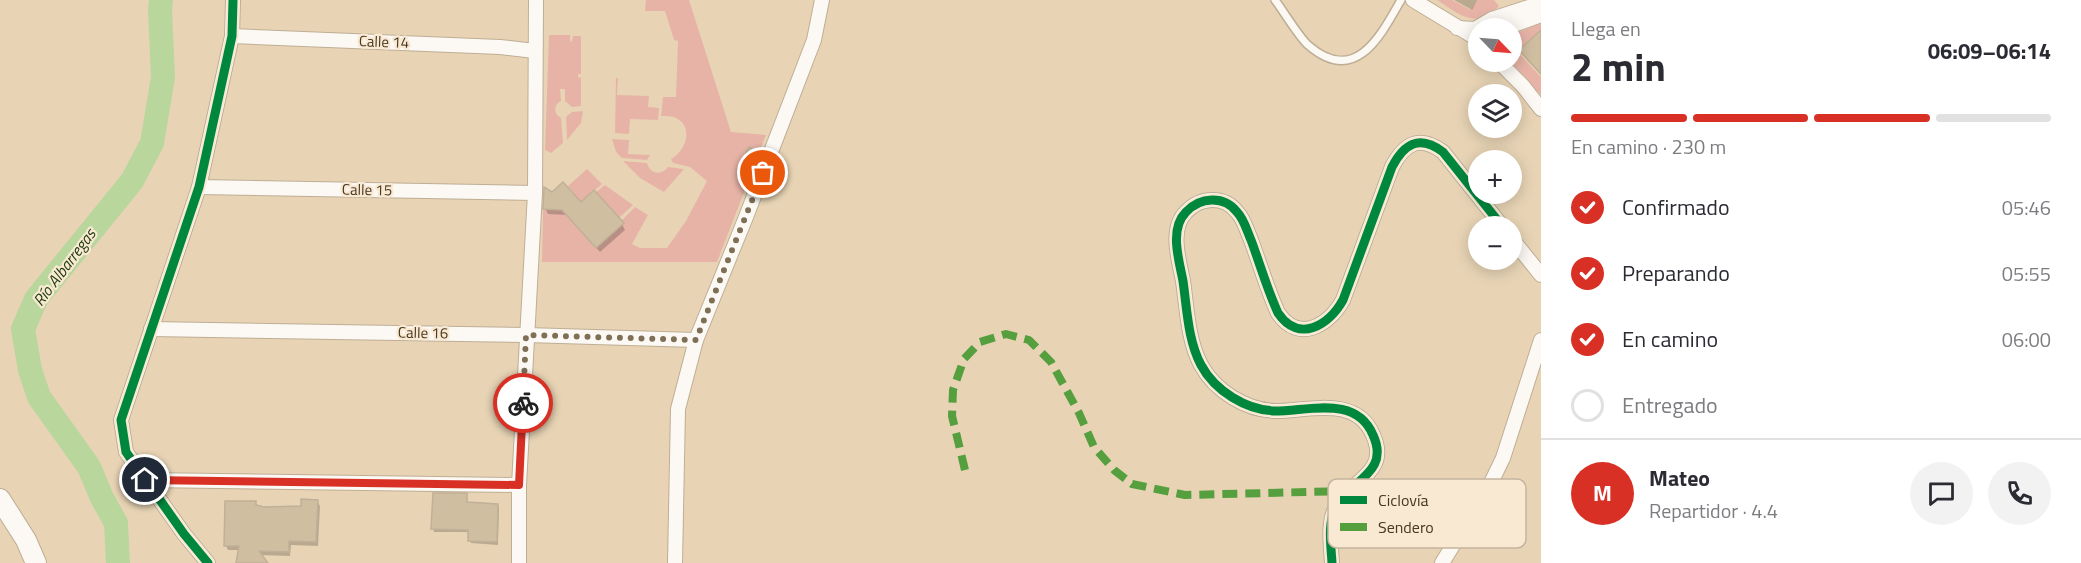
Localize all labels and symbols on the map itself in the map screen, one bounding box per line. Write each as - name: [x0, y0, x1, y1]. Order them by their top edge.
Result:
- north arrow: [1468, 18, 1522, 72]
- street label: Calle 14: [358, 29, 410, 54]
- pin: [737, 147, 788, 198]
- street label: Calle 15: [342, 178, 392, 201]
- water label: Río Albarregas: [27, 222, 102, 311]
- street label: Calle 16: [398, 321, 448, 344]
- courier: [493, 373, 553, 433]
- pin: [119, 454, 170, 505]
- legend: [1328, 479, 1526, 548]
- text: Ciclovía: [1378, 488, 1428, 512]
- text: Sendero: [1378, 515, 1434, 539]

